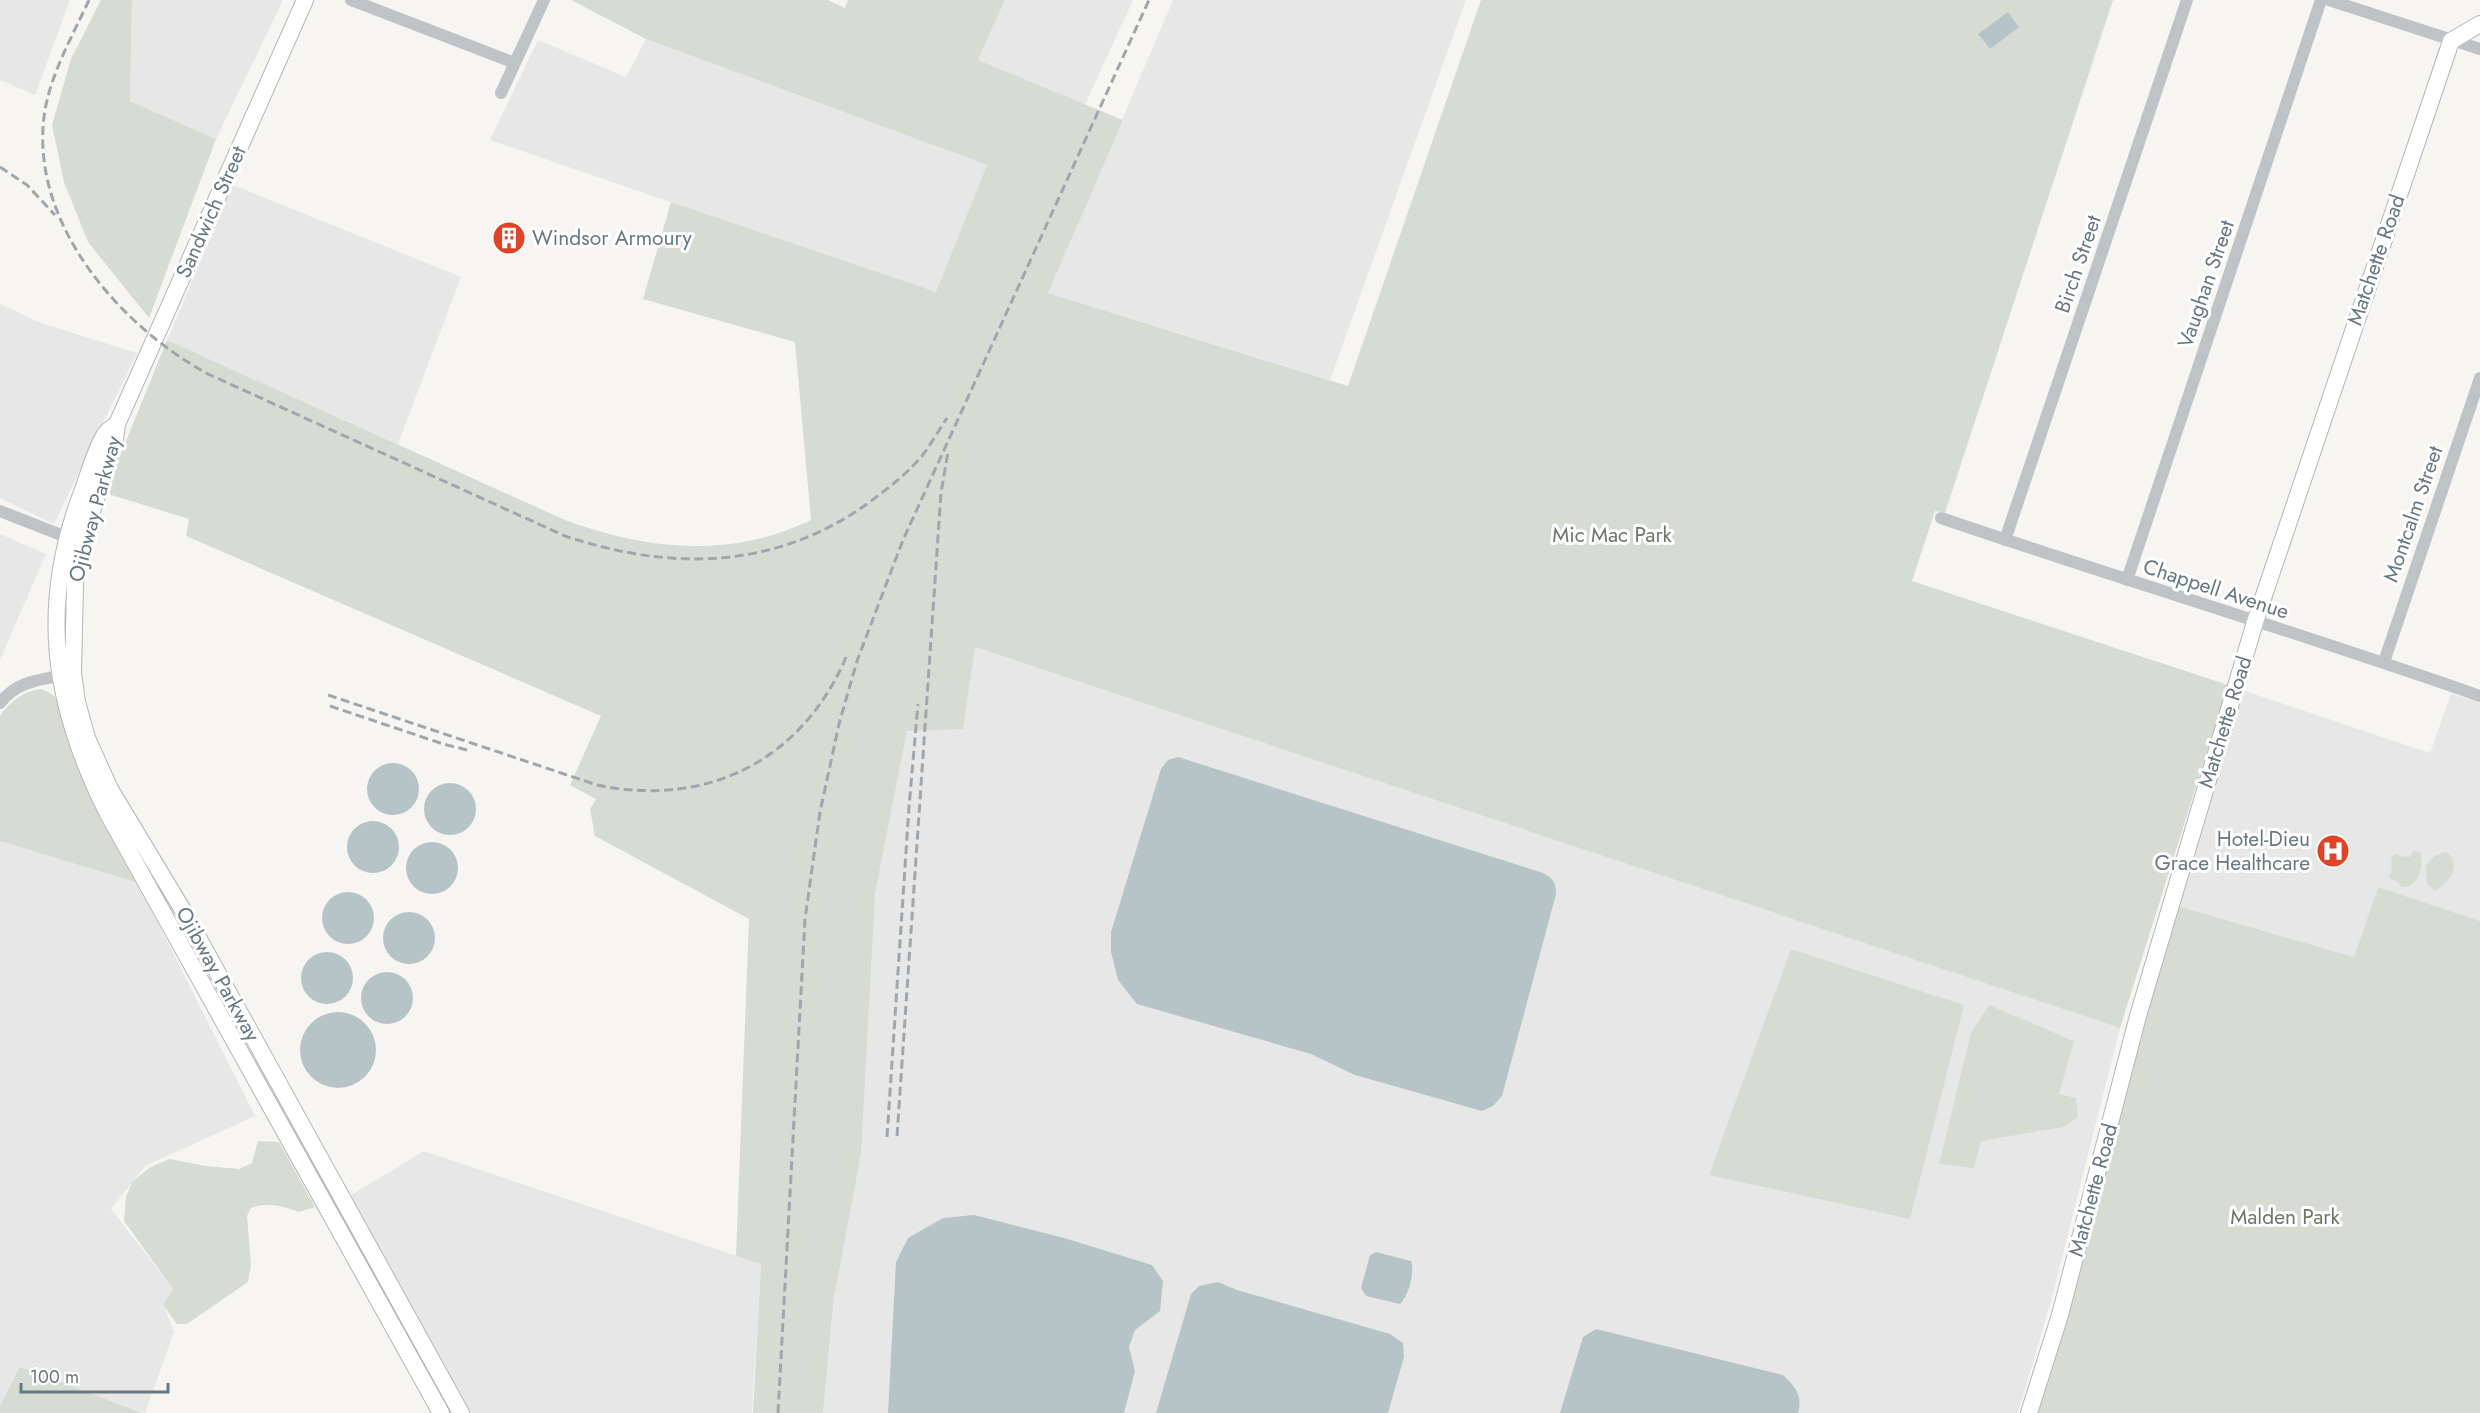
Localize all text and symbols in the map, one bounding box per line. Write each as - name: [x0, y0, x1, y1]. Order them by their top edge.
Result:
- street label: Sandwich Street: [168, 141, 254, 283]
- street label: Matchette Road: [2340, 191, 2412, 329]
- street label: Birch Street: [2047, 211, 2109, 317]
- street label: Vaughan Street: [2170, 216, 2242, 352]
- building icon: Windsor Armoury: [491, 220, 527, 256]
- place label: Windsor Armoury: [532, 223, 692, 253]
- street label: Ojibway Parkway: [61, 432, 129, 585]
- street label: Montcalm Street: [2376, 442, 2450, 586]
- park label: Mic Mac Park: [1552, 520, 1673, 550]
- street label: Chappell Avenue: [2139, 551, 2293, 627]
- street label: Matchette Road: [2191, 652, 2259, 792]
- place label: Hotel-Dieu Grace Healthcare: [2155, 824, 2310, 878]
- hospital icon: Hotel-Dieu Grace Healthcare: [2315, 833, 2351, 869]
- street label: Ojibway Parkway: [169, 901, 268, 1048]
- street label: Matchette Road: [2061, 1120, 2125, 1260]
- park label: Malden Park: [2230, 1202, 2340, 1232]
- scale bar: [21, 1356, 168, 1394]
- text: 100 m: [30, 1364, 79, 1390]

